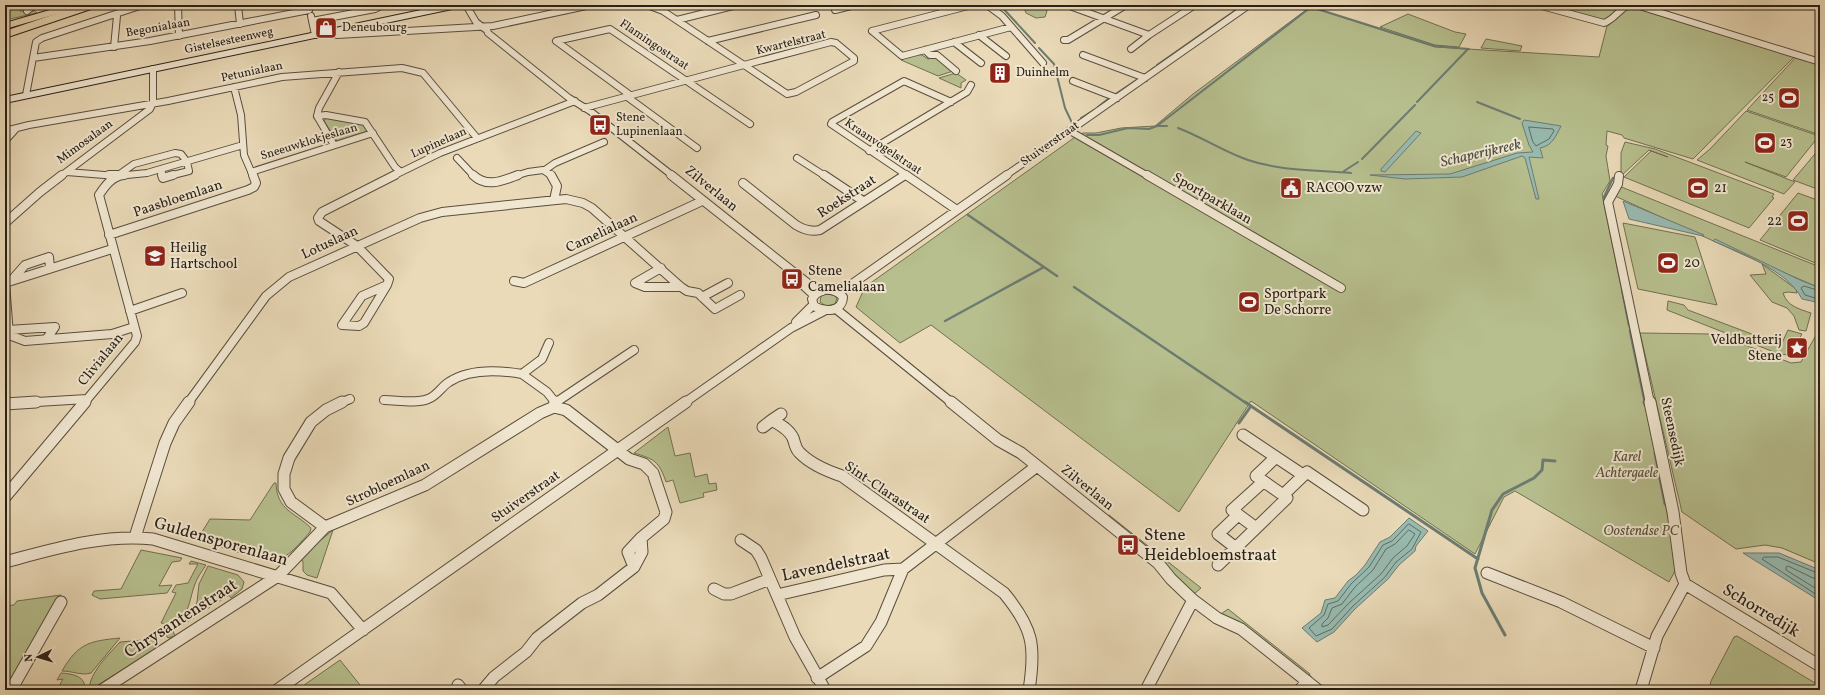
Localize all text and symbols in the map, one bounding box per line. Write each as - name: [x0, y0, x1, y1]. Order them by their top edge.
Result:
- street label: Begonialaan: [125, 14, 191, 42]
- shop icon: Deneubourg: [313, 15, 339, 41]
- street label: Flamingostraat: [616, 16, 692, 74]
- place label: Deneubourg: [342, 20, 407, 36]
- street label: Gistelsesteenweg: [183, 24, 275, 58]
- street label: Kwartelstraat: [754, 27, 828, 59]
- street label: Petunialaan: [220, 58, 284, 86]
- building icon: Duinhelm: [987, 60, 1013, 86]
- place label: Duinhelm: [1016, 65, 1070, 81]
- sports icon: 25: [1776, 85, 1802, 111]
- place label: 25: [1762, 90, 1774, 106]
- place label: Stene Lupinenlaan: [616, 110, 683, 140]
- bus stop icon: Stene Lupinenlaan: [587, 112, 613, 138]
- street label: Kraanvogelstraat: [841, 115, 925, 179]
- street label: Mimosalaan: [54, 116, 116, 168]
- street label: Stuiverstraat: [1017, 118, 1083, 170]
- street label: Sneeuwklokjeslaan: [259, 120, 359, 164]
- street label: Lupinelaan: [409, 124, 469, 162]
- sports icon: 23: [1752, 130, 1778, 156]
- water label: Schaperijkreek: [1439, 135, 1523, 173]
- place label: 23: [1780, 135, 1792, 151]
- street label: Zilverlaan: [680, 162, 742, 216]
- street label: Sportparklaan: [1169, 169, 1255, 229]
- street label: Roekstraat: [814, 171, 880, 223]
- public building icon: RACOO vzw: [1278, 175, 1304, 201]
- sports icon: 21: [1685, 175, 1711, 201]
- street label: Paasbloemlaan: [131, 176, 225, 222]
- place label: RACOO vzw: [1306, 179, 1382, 198]
- place label: 21: [1714, 179, 1727, 198]
- street label: Camelialaan: [563, 208, 641, 258]
- sports icon: 22: [1785, 208, 1811, 234]
- place label: 22: [1767, 212, 1782, 231]
- street label: Lotuslaan: [299, 222, 361, 264]
- place label: Heilig Hartschool: [170, 239, 237, 274]
- school or university icon: Heilig Hartschool: [142, 243, 168, 269]
- sports icon: 20: [1655, 250, 1681, 276]
- place label: 20: [1684, 254, 1700, 273]
- place label: Stene Camelialaan: [808, 262, 885, 297]
- bus stop icon: Stene Camelialaan: [779, 266, 805, 292]
- place label: Sportpark De Schorre: [1264, 285, 1332, 320]
- sports icon: Sportpark De Schorre: [1236, 289, 1262, 315]
- street label: Clivialaan: [74, 330, 128, 390]
- place label: Veldbatterij Stene: [1711, 331, 1782, 366]
- place icon: Veldbatterij Stene: [1784, 335, 1810, 361]
- street label: Steensedijk: [1655, 396, 1689, 469]
- park label: Karel Achtergaele: [1595, 448, 1658, 483]
- street label: Strobloemlaan: [343, 456, 433, 512]
- street label: Sint-Clarastraat: [840, 457, 934, 529]
- street label: Zilverlaan: [1056, 461, 1118, 515]
- street label: Stuiverstraat: [488, 466, 564, 528]
- street label: Guldensporenlaan: [151, 512, 291, 572]
- park label: Oostendse PC: [1603, 522, 1680, 541]
- place label: Stene Heidebloemstraat: [1144, 524, 1277, 567]
- bus stop icon: Stene Heidebloemstraat: [1115, 532, 1141, 558]
- street label: Lavendelstraat: [780, 542, 892, 588]
- street label: Chrysantenstraat: [120, 574, 242, 664]
- street label: Schorredijk: [1718, 579, 1804, 643]
- north arrow: [18, 637, 58, 677]
- text: N: [22, 653, 37, 662]

